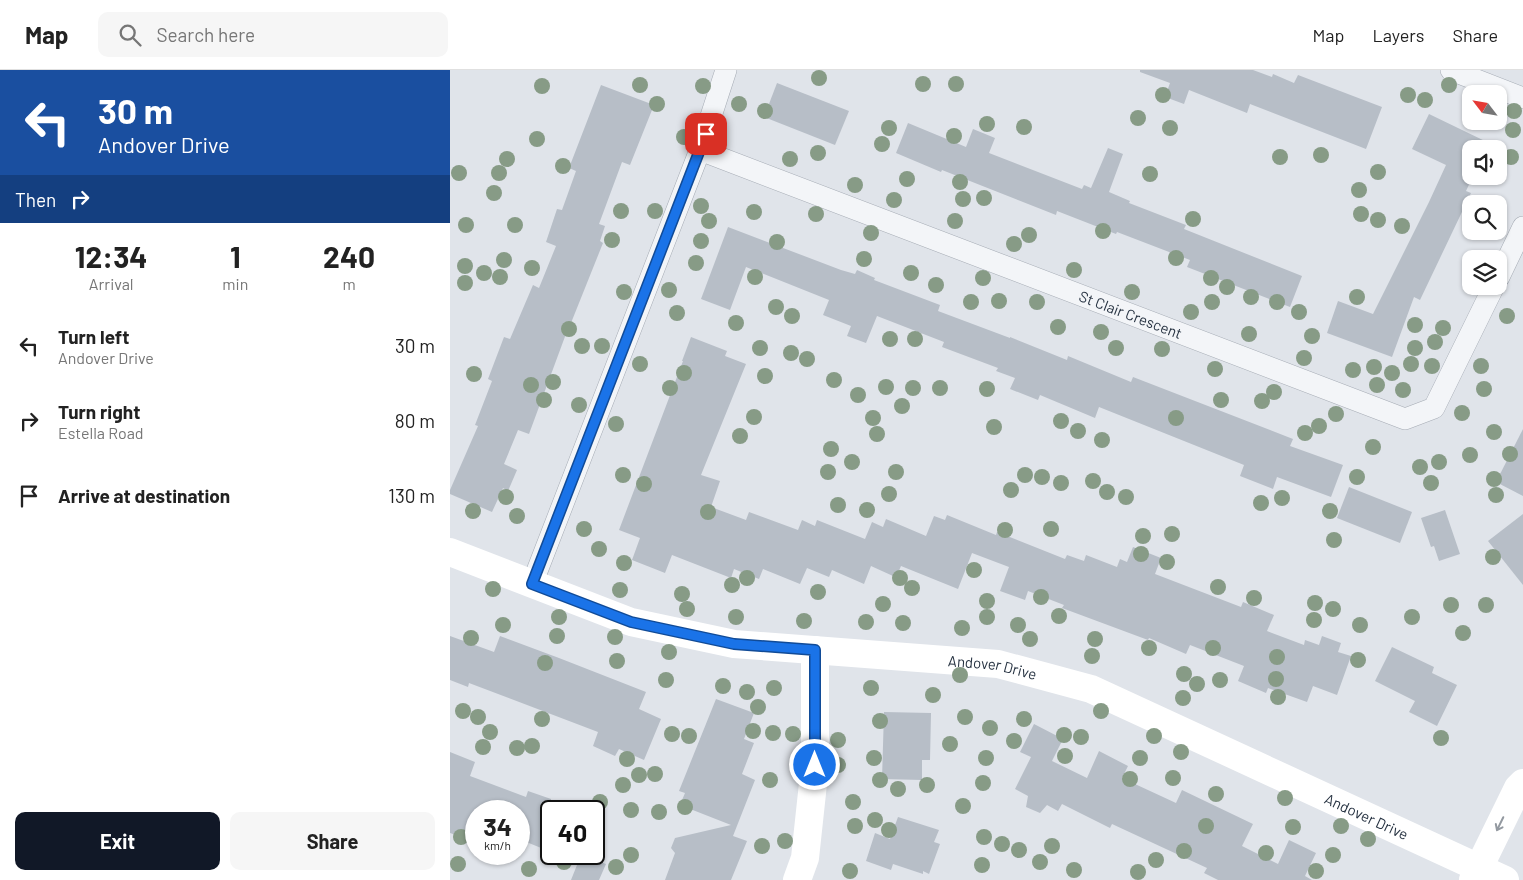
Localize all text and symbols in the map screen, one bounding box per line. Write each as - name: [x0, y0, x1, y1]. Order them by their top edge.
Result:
- search box: [98, 12, 448, 57]
- text: Map: [25, 20, 68, 49]
- icon: search: [116, 21, 144, 49]
- text: Search here: [156, 23, 255, 46]
- text: Map: [1312, 24, 1344, 46]
- text: Layers: [1372, 24, 1425, 46]
- text: Share: [1453, 24, 1498, 46]
- north arrow: [1462, 85, 1508, 130]
- map controls: [1462, 85, 1507, 295]
- text: 30 m: [98, 89, 173, 131]
- icon: left: [15, 90, 80, 155]
- pin: [685, 113, 727, 155]
- icon: arrive: [692, 120, 720, 148]
- text: Andover Drive: [98, 131, 230, 157]
- button: sound: [1462, 140, 1507, 185]
- icon: right: [66, 185, 94, 213]
- text: Then: [15, 188, 56, 211]
- button: search: [1462, 195, 1507, 240]
- text: 12:34: [75, 238, 148, 274]
- text: 1: [230, 238, 241, 274]
- text: 240: [323, 238, 375, 274]
- button: layers: [1462, 250, 1507, 295]
- text: Arrival: [89, 274, 134, 293]
- text: min: [222, 274, 248, 293]
- text: m: [342, 274, 356, 293]
- street label: St Clair Crescent: [1077, 287, 1185, 342]
- text: Turn left: [58, 325, 129, 348]
- icon: left: [15, 332, 43, 360]
- text: 30 m: [395, 334, 435, 357]
- text: Andover Drive: [58, 348, 154, 367]
- text: Turn right: [58, 400, 140, 423]
- icon: right: [15, 407, 43, 435]
- text: 80 m: [395, 409, 435, 432]
- text: Estella Road: [58, 423, 144, 442]
- icon: arrive: [15, 482, 43, 510]
- text: Arrive at destination: [58, 484, 230, 507]
- text: 130 m: [388, 484, 435, 507]
- street label: Andover Drive: [947, 651, 1039, 683]
- position arrow: [788, 738, 840, 790]
- street label: Andover Drive: [1322, 789, 1411, 843]
- speed limit sign: 40: [540, 800, 605, 865]
- text: 34: [483, 811, 512, 841]
- button: Exit: [15, 812, 220, 870]
- button: Share: [230, 812, 435, 870]
- one-way arrow: [1495, 816, 1504, 831]
- text: km/h: [484, 838, 511, 852]

